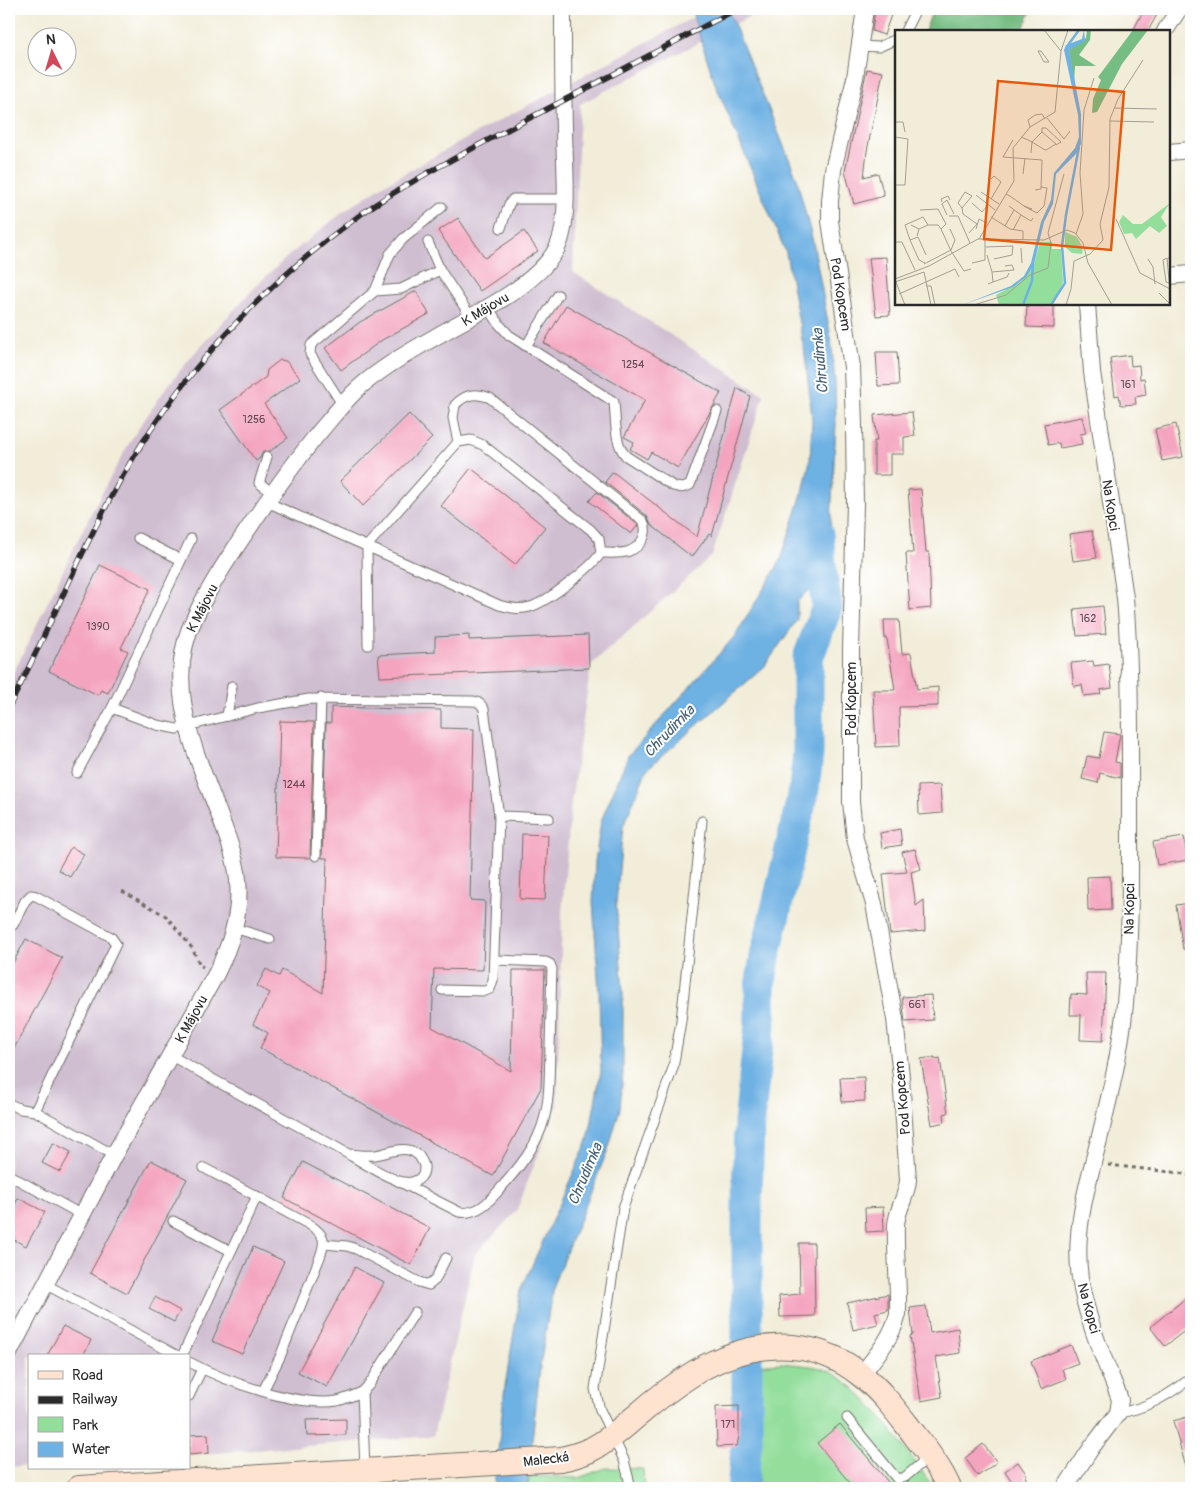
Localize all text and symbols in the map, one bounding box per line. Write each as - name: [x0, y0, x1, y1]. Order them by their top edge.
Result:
- north arrow: [28, 28, 78, 78]
- inset map: [895, 30, 1170, 305]
- text: N: [45, 31, 56, 48]
- street label: Pod Kopcem: [826, 256, 855, 332]
- street label: K Májovu: [459, 289, 512, 330]
- water label: Chrudimka: [808, 327, 833, 394]
- house number: 1254: [622, 358, 645, 371]
- house number: 161: [1120, 378, 1136, 391]
- house number: 1256: [243, 413, 265, 426]
- street label: Na Kopci: [1098, 478, 1123, 532]
- street label: K Májovu: [183, 581, 222, 635]
- house number: 162: [1080, 612, 1096, 625]
- house number: 1390: [86, 620, 110, 633]
- street label: Pod Kopcem: [843, 662, 860, 736]
- water label: Chrudimka: [640, 700, 700, 761]
- house number: 1244: [282, 778, 306, 791]
- street label: Na Kopci: [1121, 883, 1138, 935]
- street label: K Májovu: [171, 992, 212, 1046]
- house number: 661: [908, 998, 926, 1011]
- street label: Pod Kopcem: [891, 1060, 914, 1136]
- water label: Chrudimka: [564, 1139, 607, 1208]
- street label: Na Kopci: [1074, 1281, 1104, 1336]
- legend: [28, 1354, 190, 1470]
- text: Road: [72, 1366, 103, 1385]
- text: Railway: [72, 1390, 118, 1409]
- text: Park: [72, 1416, 99, 1435]
- house number: 171: [721, 1418, 735, 1431]
- text: Water: [72, 1440, 111, 1459]
- street label: Malecká: [522, 1448, 570, 1471]

